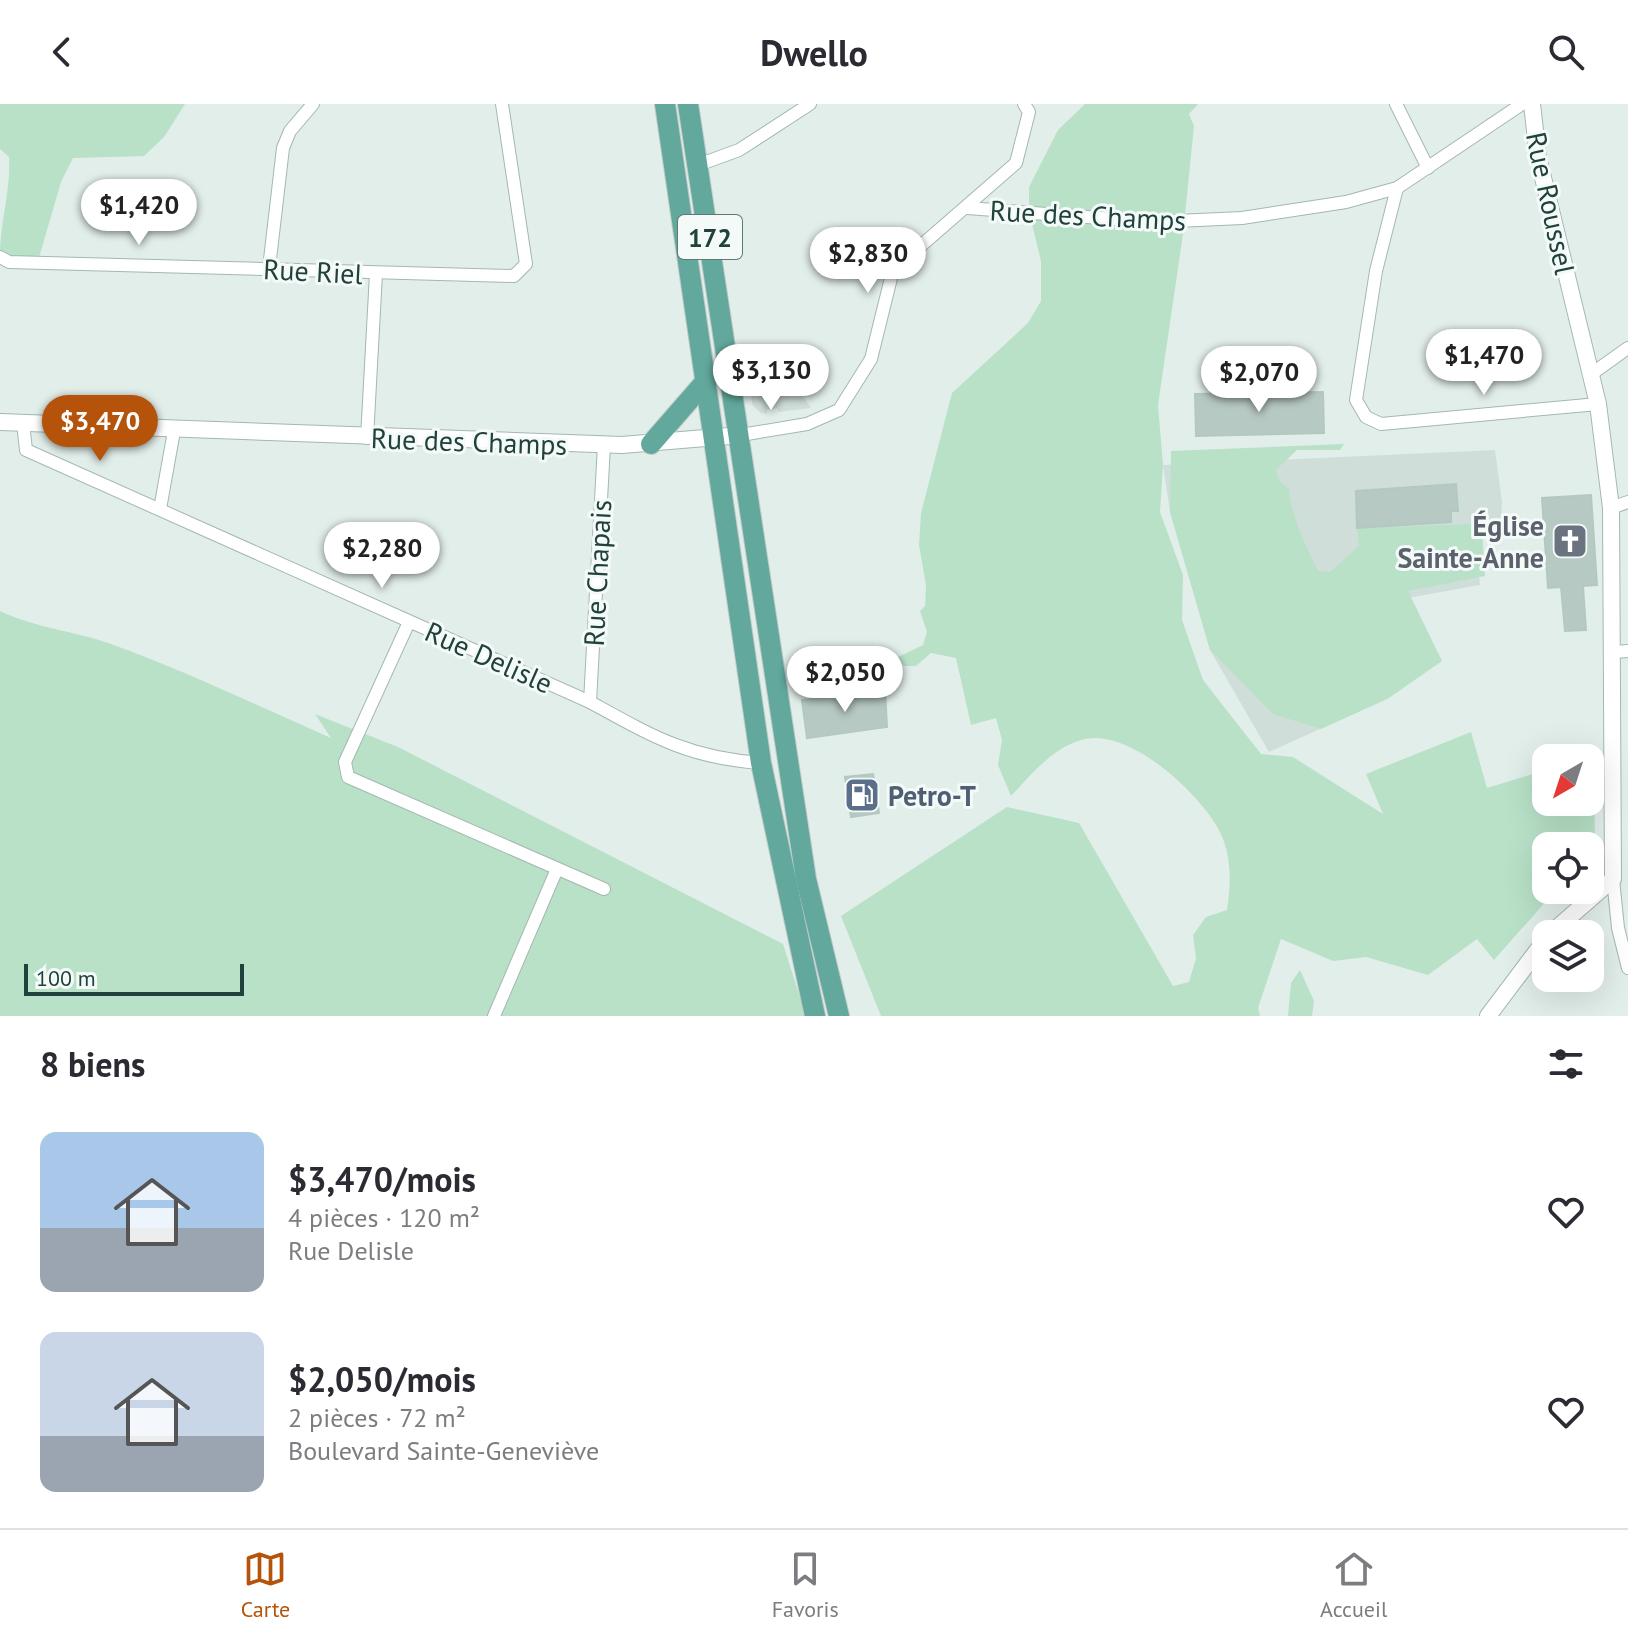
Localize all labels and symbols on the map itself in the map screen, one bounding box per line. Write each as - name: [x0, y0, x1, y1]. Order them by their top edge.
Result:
- street label: Rue Roussel: [1518, 128, 1584, 278]
- pin: $1,420: [74, 179, 204, 247]
- street label: Rue des Champs: [989, 191, 1187, 239]
- road number: 172: [678, 215, 742, 259]
- pin: $2,830: [803, 227, 933, 295]
- street label: Rue Riel: [262, 250, 364, 292]
- pin: $1,470: [1419, 329, 1549, 397]
- pin: $3,130: [706, 344, 836, 412]
- pin: $2,070: [1194, 346, 1324, 414]
- pin: $3,470: [35, 395, 165, 463]
- street label: Rue des Champs: [370, 419, 568, 463]
- street label: Rue Chapais: [575, 499, 619, 647]
- place label: Église Sainte-Anne: [1397, 507, 1544, 576]
- pin: $2,280: [317, 522, 447, 590]
- church icon: Église Sainte-Anne: [1551, 522, 1589, 560]
- street label: Rue Delisle: [420, 613, 558, 701]
- pin: $2,050: [780, 646, 910, 714]
- north arrow: [1532, 744, 1604, 816]
- fuel station icon: Petro-T: [843, 776, 881, 814]
- place label: Petro-T: [888, 777, 976, 814]
- scale bar: [24, 960, 244, 996]

